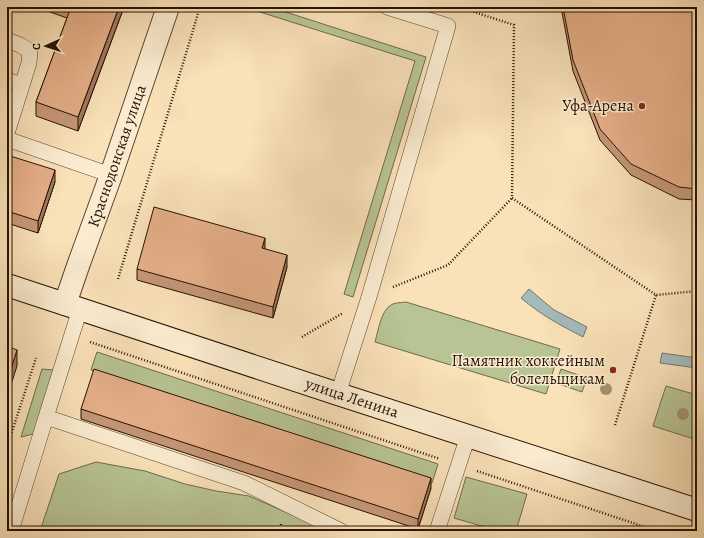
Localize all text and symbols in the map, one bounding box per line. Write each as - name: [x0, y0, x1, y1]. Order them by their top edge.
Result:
- north arrow: [26, 26, 66, 66]
- text: С: [29, 43, 44, 50]
- street label: Краснодонская улица: [82, 81, 152, 230]
- place label: Уфа-Арена: [562, 95, 635, 117]
- marker: Уфа-Арена: [637, 101, 647, 111]
- place label: Памятник хоккейным болельщикам: [452, 350, 605, 390]
- marker: Памятник хоккейным болельщикам: [608, 365, 618, 375]
- street label: улица Ленина: [302, 372, 402, 424]

